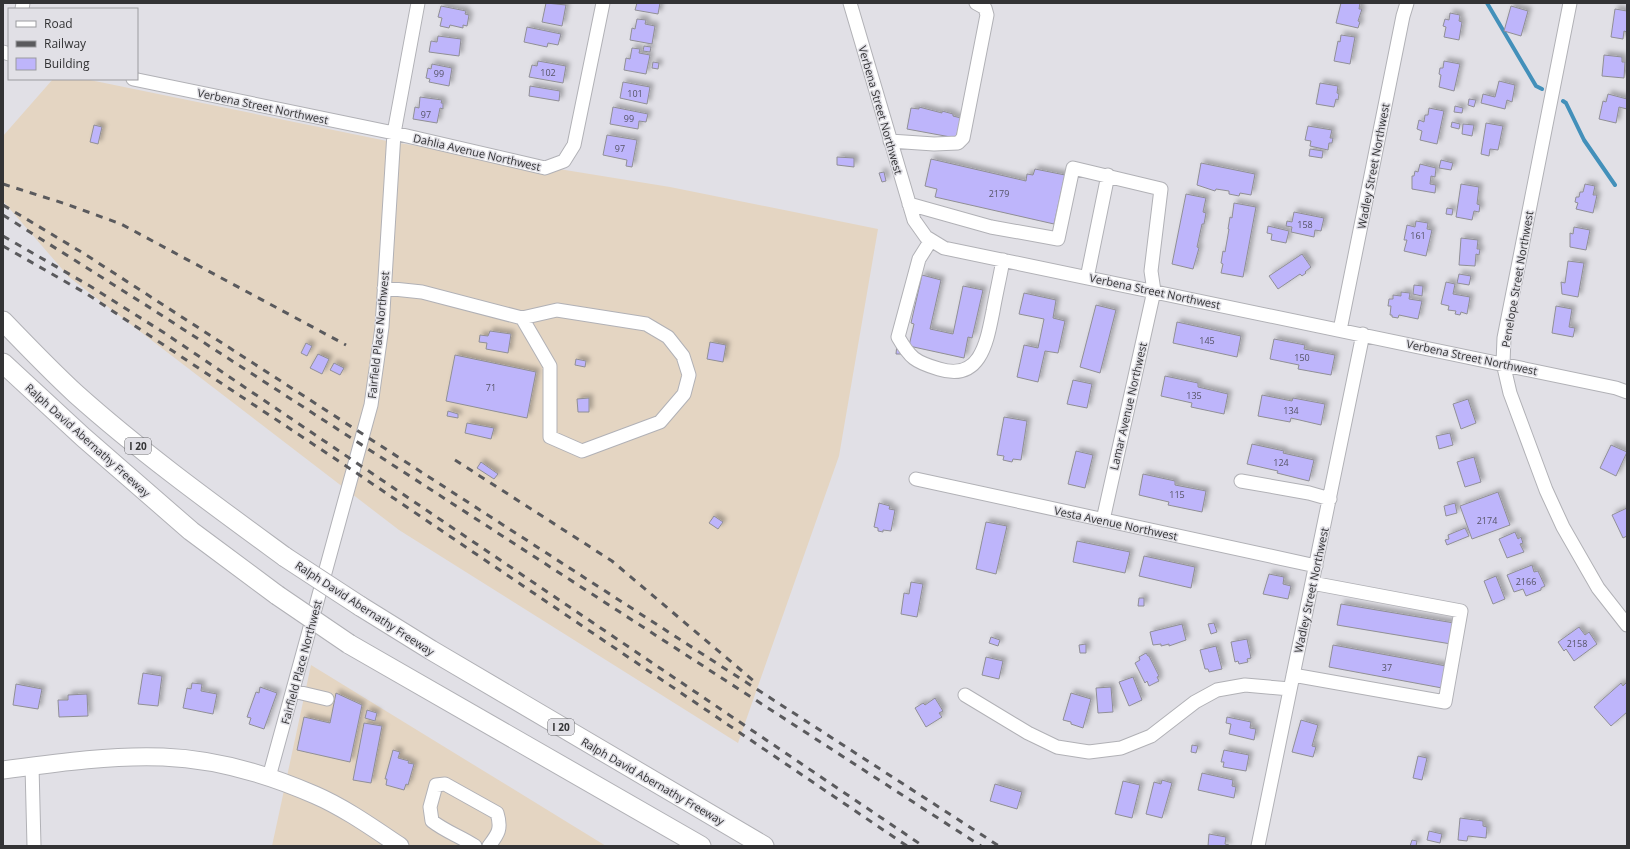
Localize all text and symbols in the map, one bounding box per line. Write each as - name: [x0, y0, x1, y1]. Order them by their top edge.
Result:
- legend: [8, 8, 138, 80]
- text: Road: [44, 15, 73, 32]
- text: Railway: [44, 35, 87, 52]
- street label: Verbena Street Northwest: [855, 44, 907, 176]
- text: Building: [44, 55, 90, 72]
- house number: 102: [540, 66, 556, 79]
- house number: 99: [434, 67, 444, 80]
- street label: Verbena Street Northwest: [196, 85, 330, 127]
- house number: 101: [627, 87, 643, 100]
- street label: Wadley Street Northwest: [1353, 102, 1393, 230]
- house number: 97: [421, 108, 431, 121]
- house number: 99: [624, 112, 634, 125]
- street label: Dahlia Avenue Northwest: [412, 130, 542, 174]
- house number: 97: [615, 142, 625, 155]
- house number: 2179: [989, 187, 1009, 200]
- street label: Penelope Street Northwest: [1498, 209, 1536, 348]
- house number: 158: [1297, 218, 1313, 231]
- house number: 161: [1410, 229, 1426, 242]
- street label: Verbena Street Northwest: [1088, 270, 1222, 312]
- street label: Fairfield Place Northwest: [364, 271, 392, 399]
- house number: 145: [1199, 334, 1215, 347]
- street label: Verbena Street Northwest: [1405, 336, 1539, 378]
- street label: Lamar Avenue Northwest: [1106, 341, 1150, 471]
- house number: 150: [1294, 351, 1310, 364]
- street label: Ralph David Abernathy Freeway: [22, 380, 154, 500]
- house number: 71: [486, 381, 496, 394]
- house number: 135: [1186, 389, 1202, 402]
- house number: 134: [1283, 404, 1299, 417]
- road number: I 20: [125, 438, 151, 454]
- house number: 124: [1273, 456, 1289, 469]
- house number: 115: [1169, 488, 1185, 501]
- street label: Vesta Avenue Northwest: [1053, 503, 1179, 543]
- house number: 2174: [1477, 514, 1497, 527]
- street label: Wadley Street Northwest: [1290, 526, 1332, 654]
- street label: Ralph David Abernathy Freeway: [293, 557, 438, 659]
- house number: 2166: [1516, 575, 1536, 588]
- street label: Fairfield Place Northwest: [277, 598, 325, 726]
- house number: 2158: [1567, 637, 1587, 650]
- house number: 37: [1382, 661, 1392, 674]
- road number: I 20: [548, 719, 574, 735]
- street label: Ralph David Abernathy Freeway: [579, 734, 728, 828]

